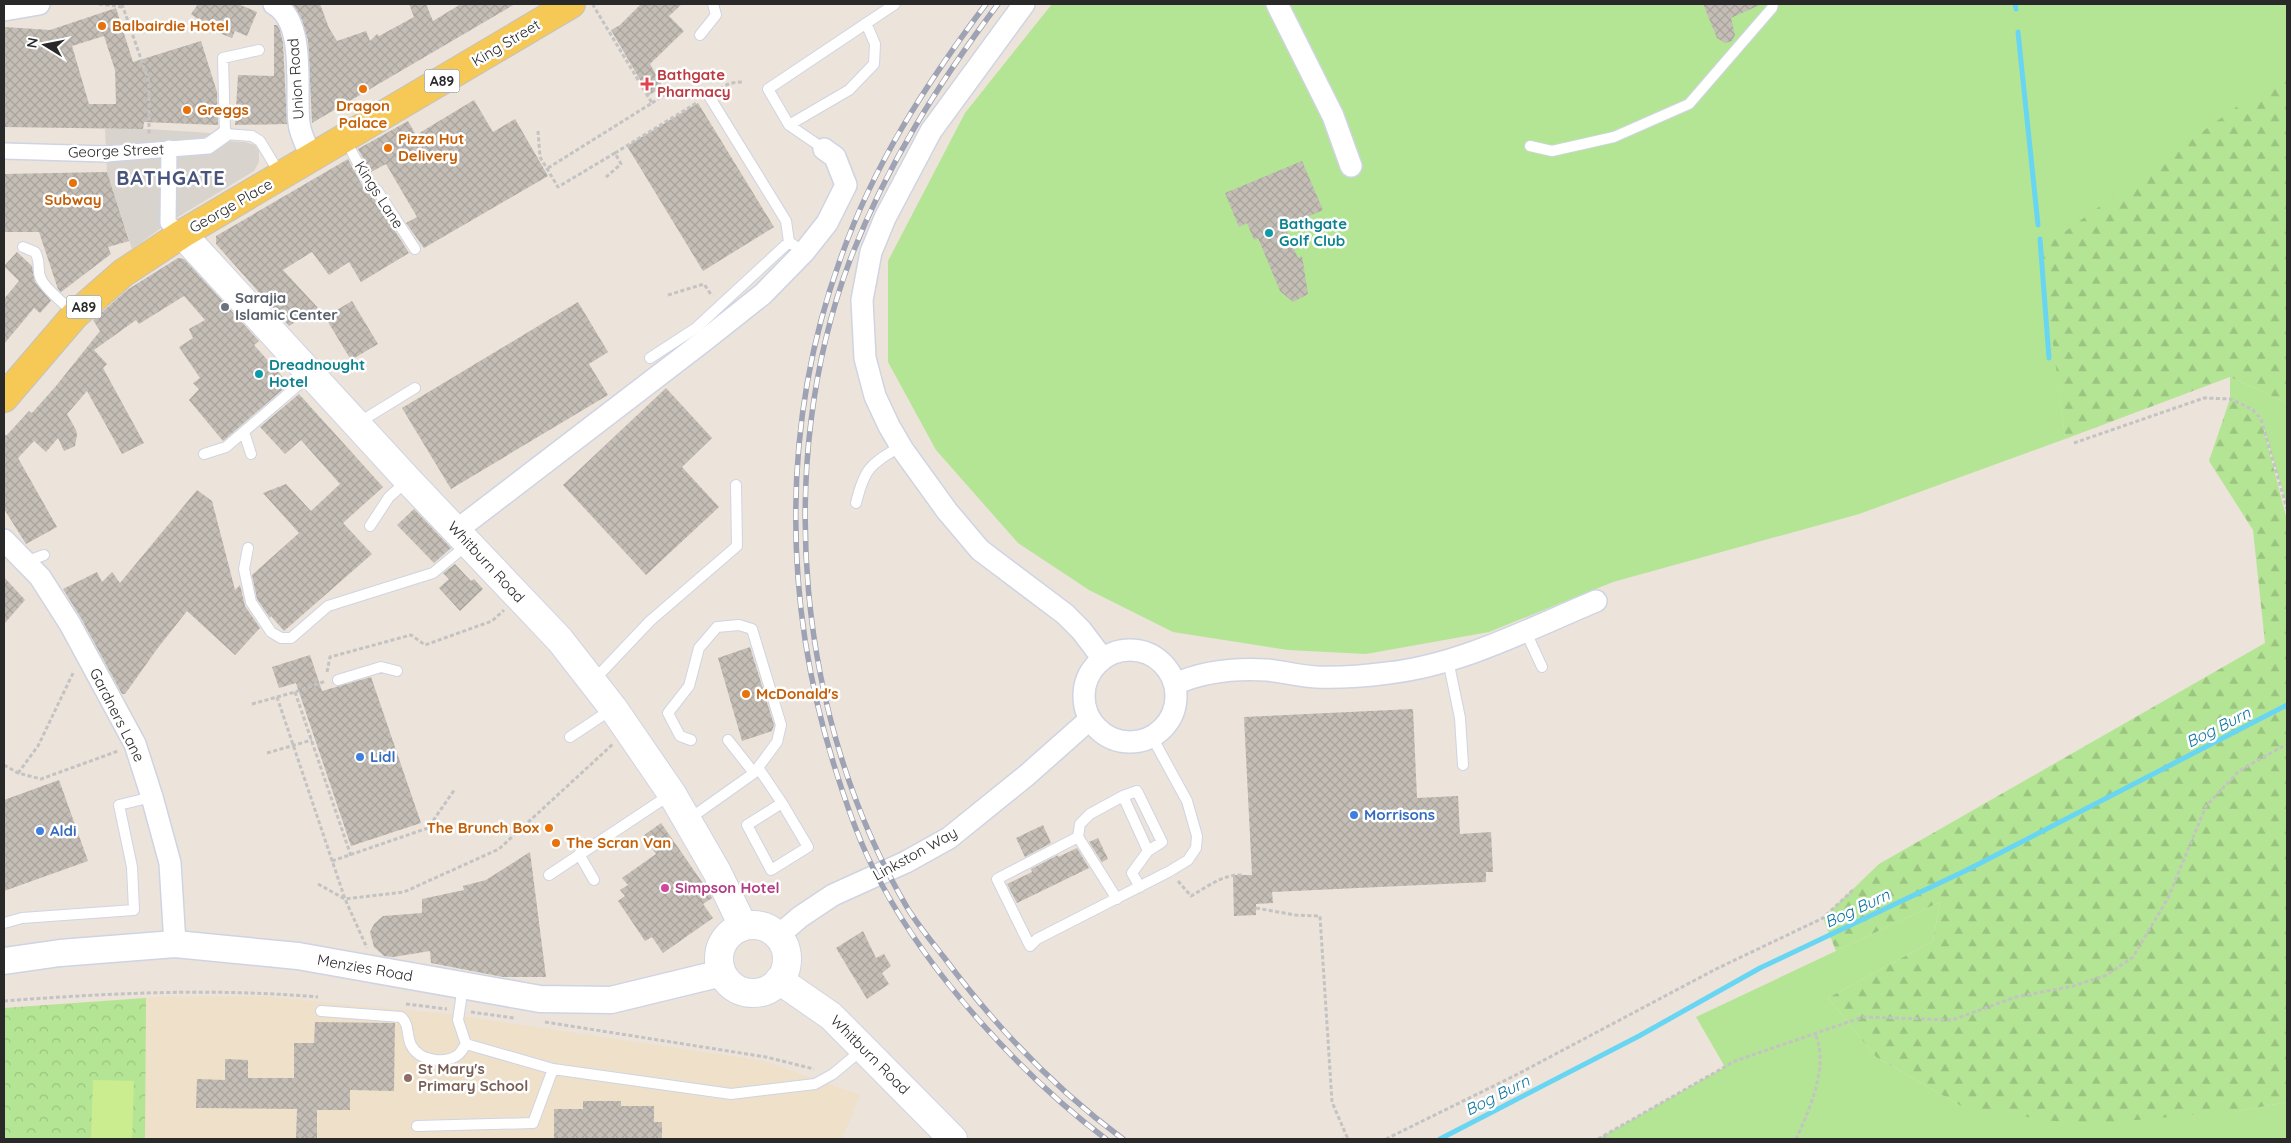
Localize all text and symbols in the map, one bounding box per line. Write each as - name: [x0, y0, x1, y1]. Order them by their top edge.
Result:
- street label: King Street: [468, 15, 543, 70]
- place label: Balbairdie Hotel: [112, 16, 229, 35]
- north arrow: [20, 20, 70, 70]
- marker: Balbairdie Hotel: [96, 20, 108, 32]
- text: N: [22, 36, 42, 49]
- street label: Union Road: [283, 38, 308, 120]
- place label: Bathgate Pharmacy: [657, 65, 731, 101]
- road number: A89: [424, 70, 460, 92]
- marker: Bathgate Pharmacy: [641, 78, 653, 90]
- marker: Dragon Palace: [357, 83, 369, 95]
- place label: Dragon Palace: [336, 96, 390, 132]
- place label: Greggs: [197, 100, 249, 119]
- marker: Greggs: [181, 104, 193, 116]
- place label: Pizza Hut Delivery: [398, 129, 464, 165]
- street label: George Street: [68, 139, 164, 162]
- marker: Pizza Hut Delivery: [382, 142, 394, 154]
- street label: Kings Lane: [351, 157, 408, 232]
- district label: BATHGATE: [116, 165, 226, 190]
- street label: George Place: [186, 174, 276, 237]
- marker: Subway: [67, 177, 79, 189]
- place label: Subway: [45, 190, 102, 209]
- place label: Bathgate Golf Club: [1279, 214, 1347, 250]
- marker: Bathgate Golf Club: [1263, 227, 1275, 239]
- place label: Sarajia Islamic Center: [235, 288, 338, 324]
- road number: A89: [66, 296, 102, 318]
- marker: Sarajia Islamic Center: [219, 301, 231, 313]
- place label: Dreadnought Hotel: [269, 355, 365, 391]
- marker: Dreadnought Hotel: [253, 368, 265, 380]
- street label: Whitburn Road: [444, 517, 529, 606]
- street label: Gardners Lane: [86, 665, 149, 765]
- place label: McDonald's: [756, 684, 838, 703]
- marker: McDonald's: [740, 688, 752, 700]
- water label: Bog Burn: [2183, 702, 2254, 752]
- place label: Lidl: [370, 747, 395, 766]
- marker: Lidl: [354, 751, 366, 763]
- place label: Morrisons: [1364, 805, 1435, 824]
- marker: Morrisons: [1348, 809, 1360, 821]
- place label: The Brunch Box: [426, 818, 540, 837]
- place label: Aldi: [50, 821, 76, 840]
- marker: The Brunch Box: [543, 822, 555, 834]
- street label: Linkston Way: [869, 823, 960, 885]
- marker: Aldi: [34, 825, 46, 837]
- place label: The Scran Van: [566, 833, 671, 852]
- marker: The Scran Van: [550, 837, 562, 849]
- place label: Simpson Hotel: [675, 878, 780, 897]
- marker: Simpson Hotel: [659, 882, 671, 894]
- water label: Bog Burn: [1821, 884, 1893, 932]
- street label: Menzies Road: [316, 950, 414, 985]
- street label: Whitburn Road: [827, 1011, 914, 1098]
- place label: St Mary's Primary School: [418, 1059, 528, 1095]
- water label: Bog Burn: [1462, 1070, 1533, 1120]
- marker: St Mary's Primary School: [402, 1072, 414, 1084]

